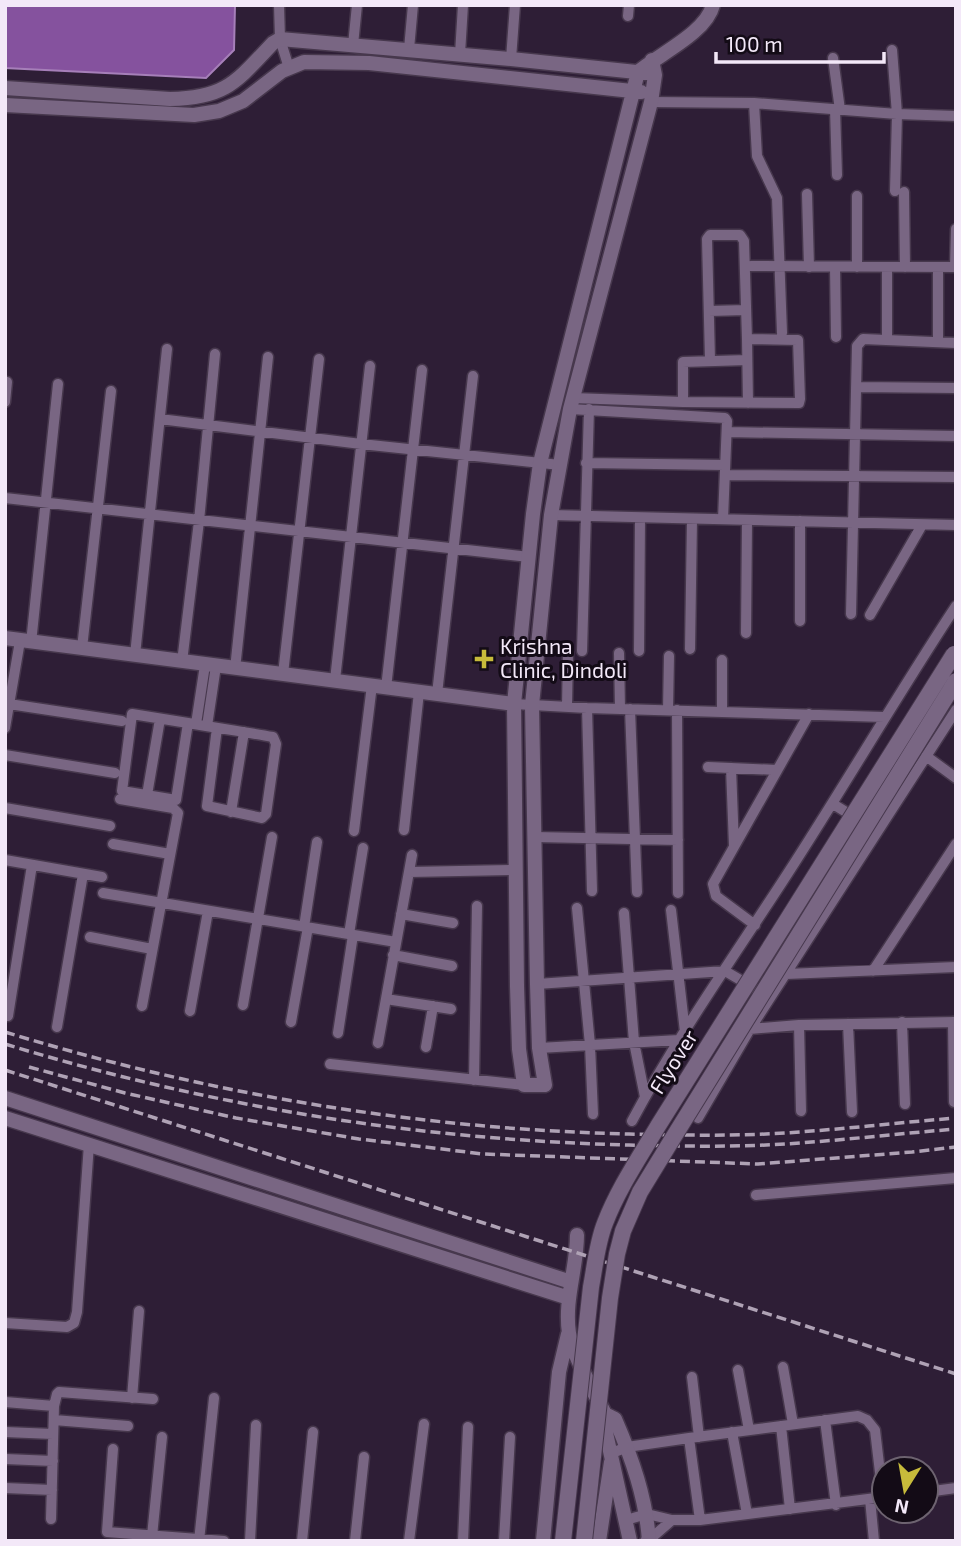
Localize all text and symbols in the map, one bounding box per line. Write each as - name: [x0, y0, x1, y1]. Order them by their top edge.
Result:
- scale bar: [716, 21, 884, 65]
- text: 100 m: [726, 31, 783, 56]
- place label: Krishna Clinic, Dindoli: [500, 633, 627, 682]
- marker: Krishna Clinic, Dindoli: [474, 649, 494, 669]
- street label: Flyover: [643, 1024, 702, 1098]
- north arrow: [870, 1455, 940, 1525]
- text: N: [893, 1495, 911, 1520]

